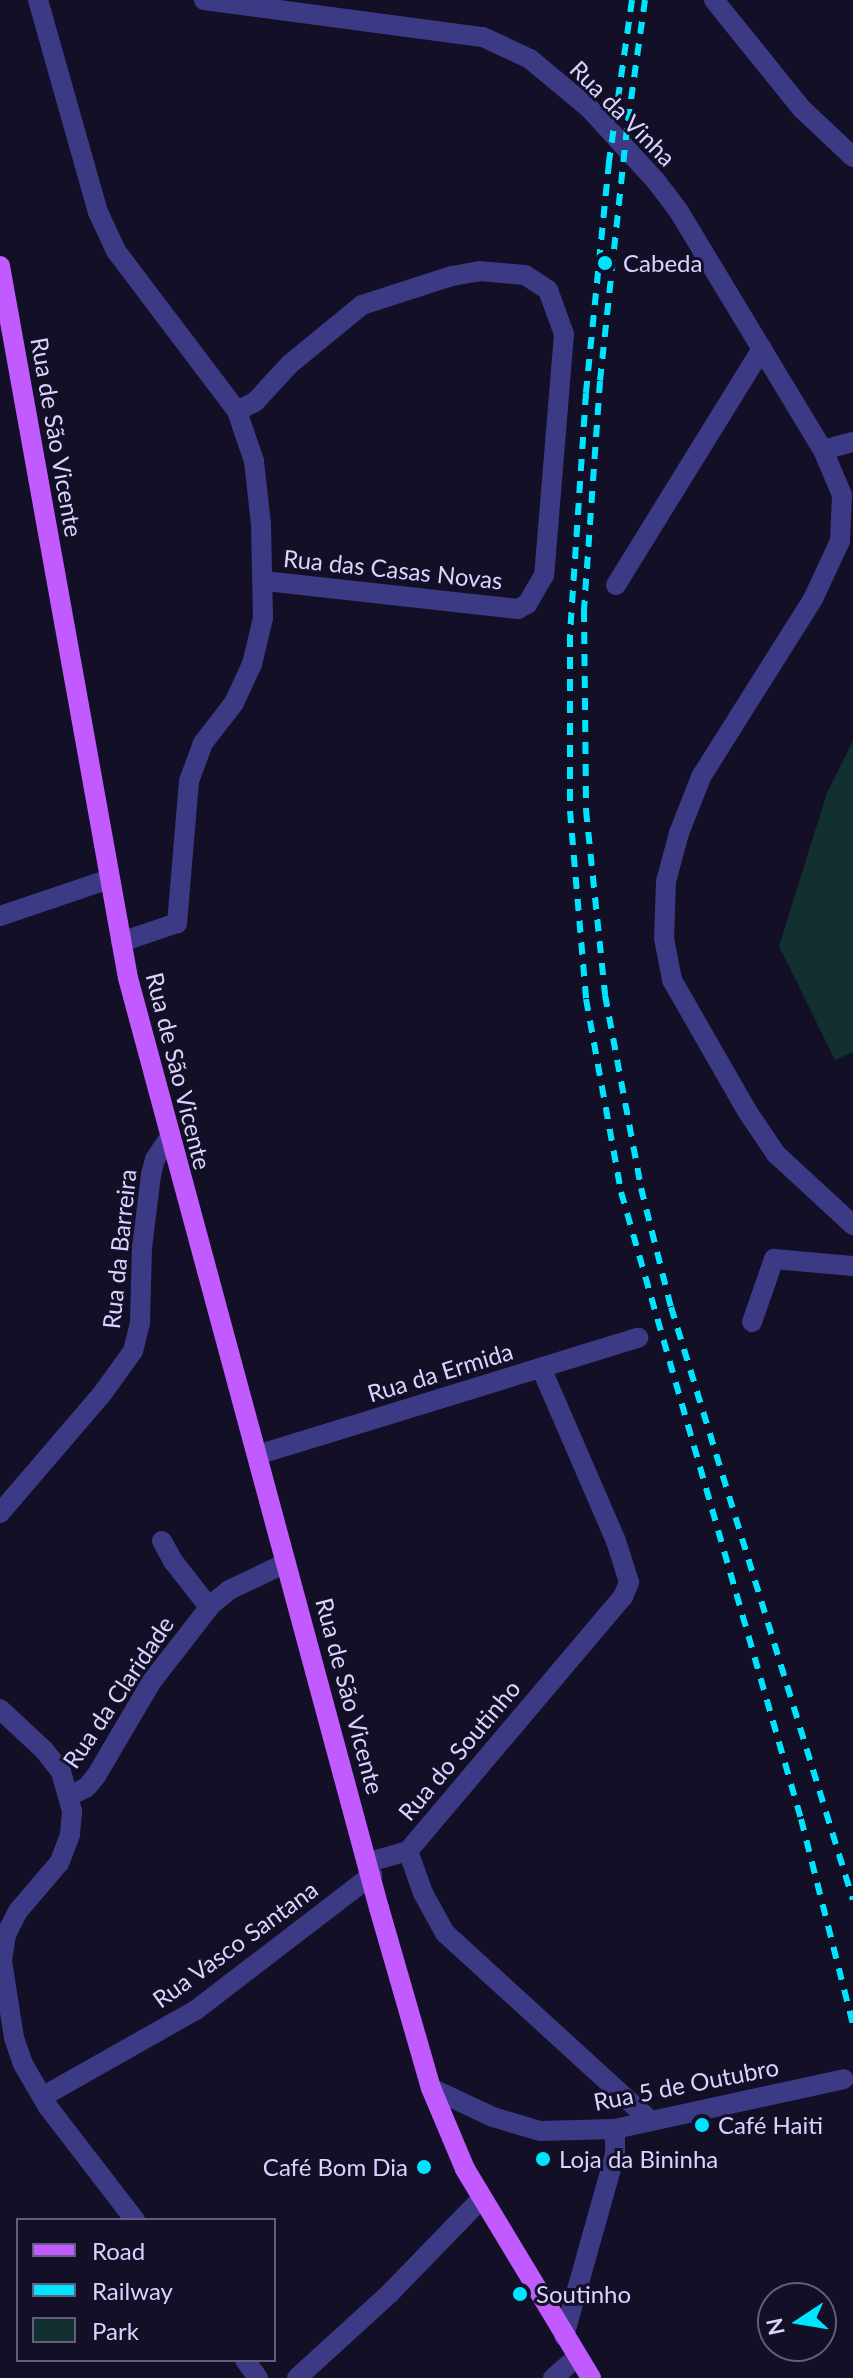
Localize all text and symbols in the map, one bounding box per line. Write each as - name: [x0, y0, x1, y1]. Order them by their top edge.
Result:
- street label: Rua da Vinha: [564, 54, 682, 172]
- place label: Cabeda: [623, 249, 702, 277]
- marker: Cabeda: [594, 252, 616, 274]
- street label: Rua de São Vicente: [25, 334, 89, 540]
- street label: Rua das Casas Novas: [282, 543, 504, 595]
- street label: Rua de São Vicente: [140, 969, 218, 1173]
- street label: Rua da Barreira: [96, 1168, 142, 1330]
- street label: Rua da Ermida: [364, 1336, 516, 1408]
- street label: Rua de São Vicente: [310, 1594, 390, 1798]
- street label: Rua da Claridade: [57, 1611, 179, 1773]
- street label: Rua do Soutinho: [392, 1674, 526, 1826]
- street label: Rua Vasco Santana: [147, 1874, 323, 2014]
- street label: Rua 5 de Outubro: [591, 2052, 781, 2116]
- place label: Café Haiti: [718, 2111, 823, 2139]
- marker: Café Haiti: [693, 2116, 711, 2134]
- place label: Loja da Bininha: [559, 2145, 718, 2173]
- marker: Loja da Bininha: [534, 2150, 552, 2168]
- place label: Café Bom Dia: [263, 2153, 408, 2181]
- marker: Café Bom Dia: [415, 2158, 433, 2176]
- legend: [16, 2218, 276, 2362]
- text: Road: [92, 2236, 145, 2265]
- text: Railway: [92, 2276, 173, 2305]
- place label: Soutinho: [536, 2280, 631, 2308]
- north arrow: [757, 2282, 837, 2362]
- marker: Soutinho: [511, 2285, 529, 2303]
- text: Park: [92, 2316, 139, 2345]
- text: N: [760, 2316, 790, 2338]

